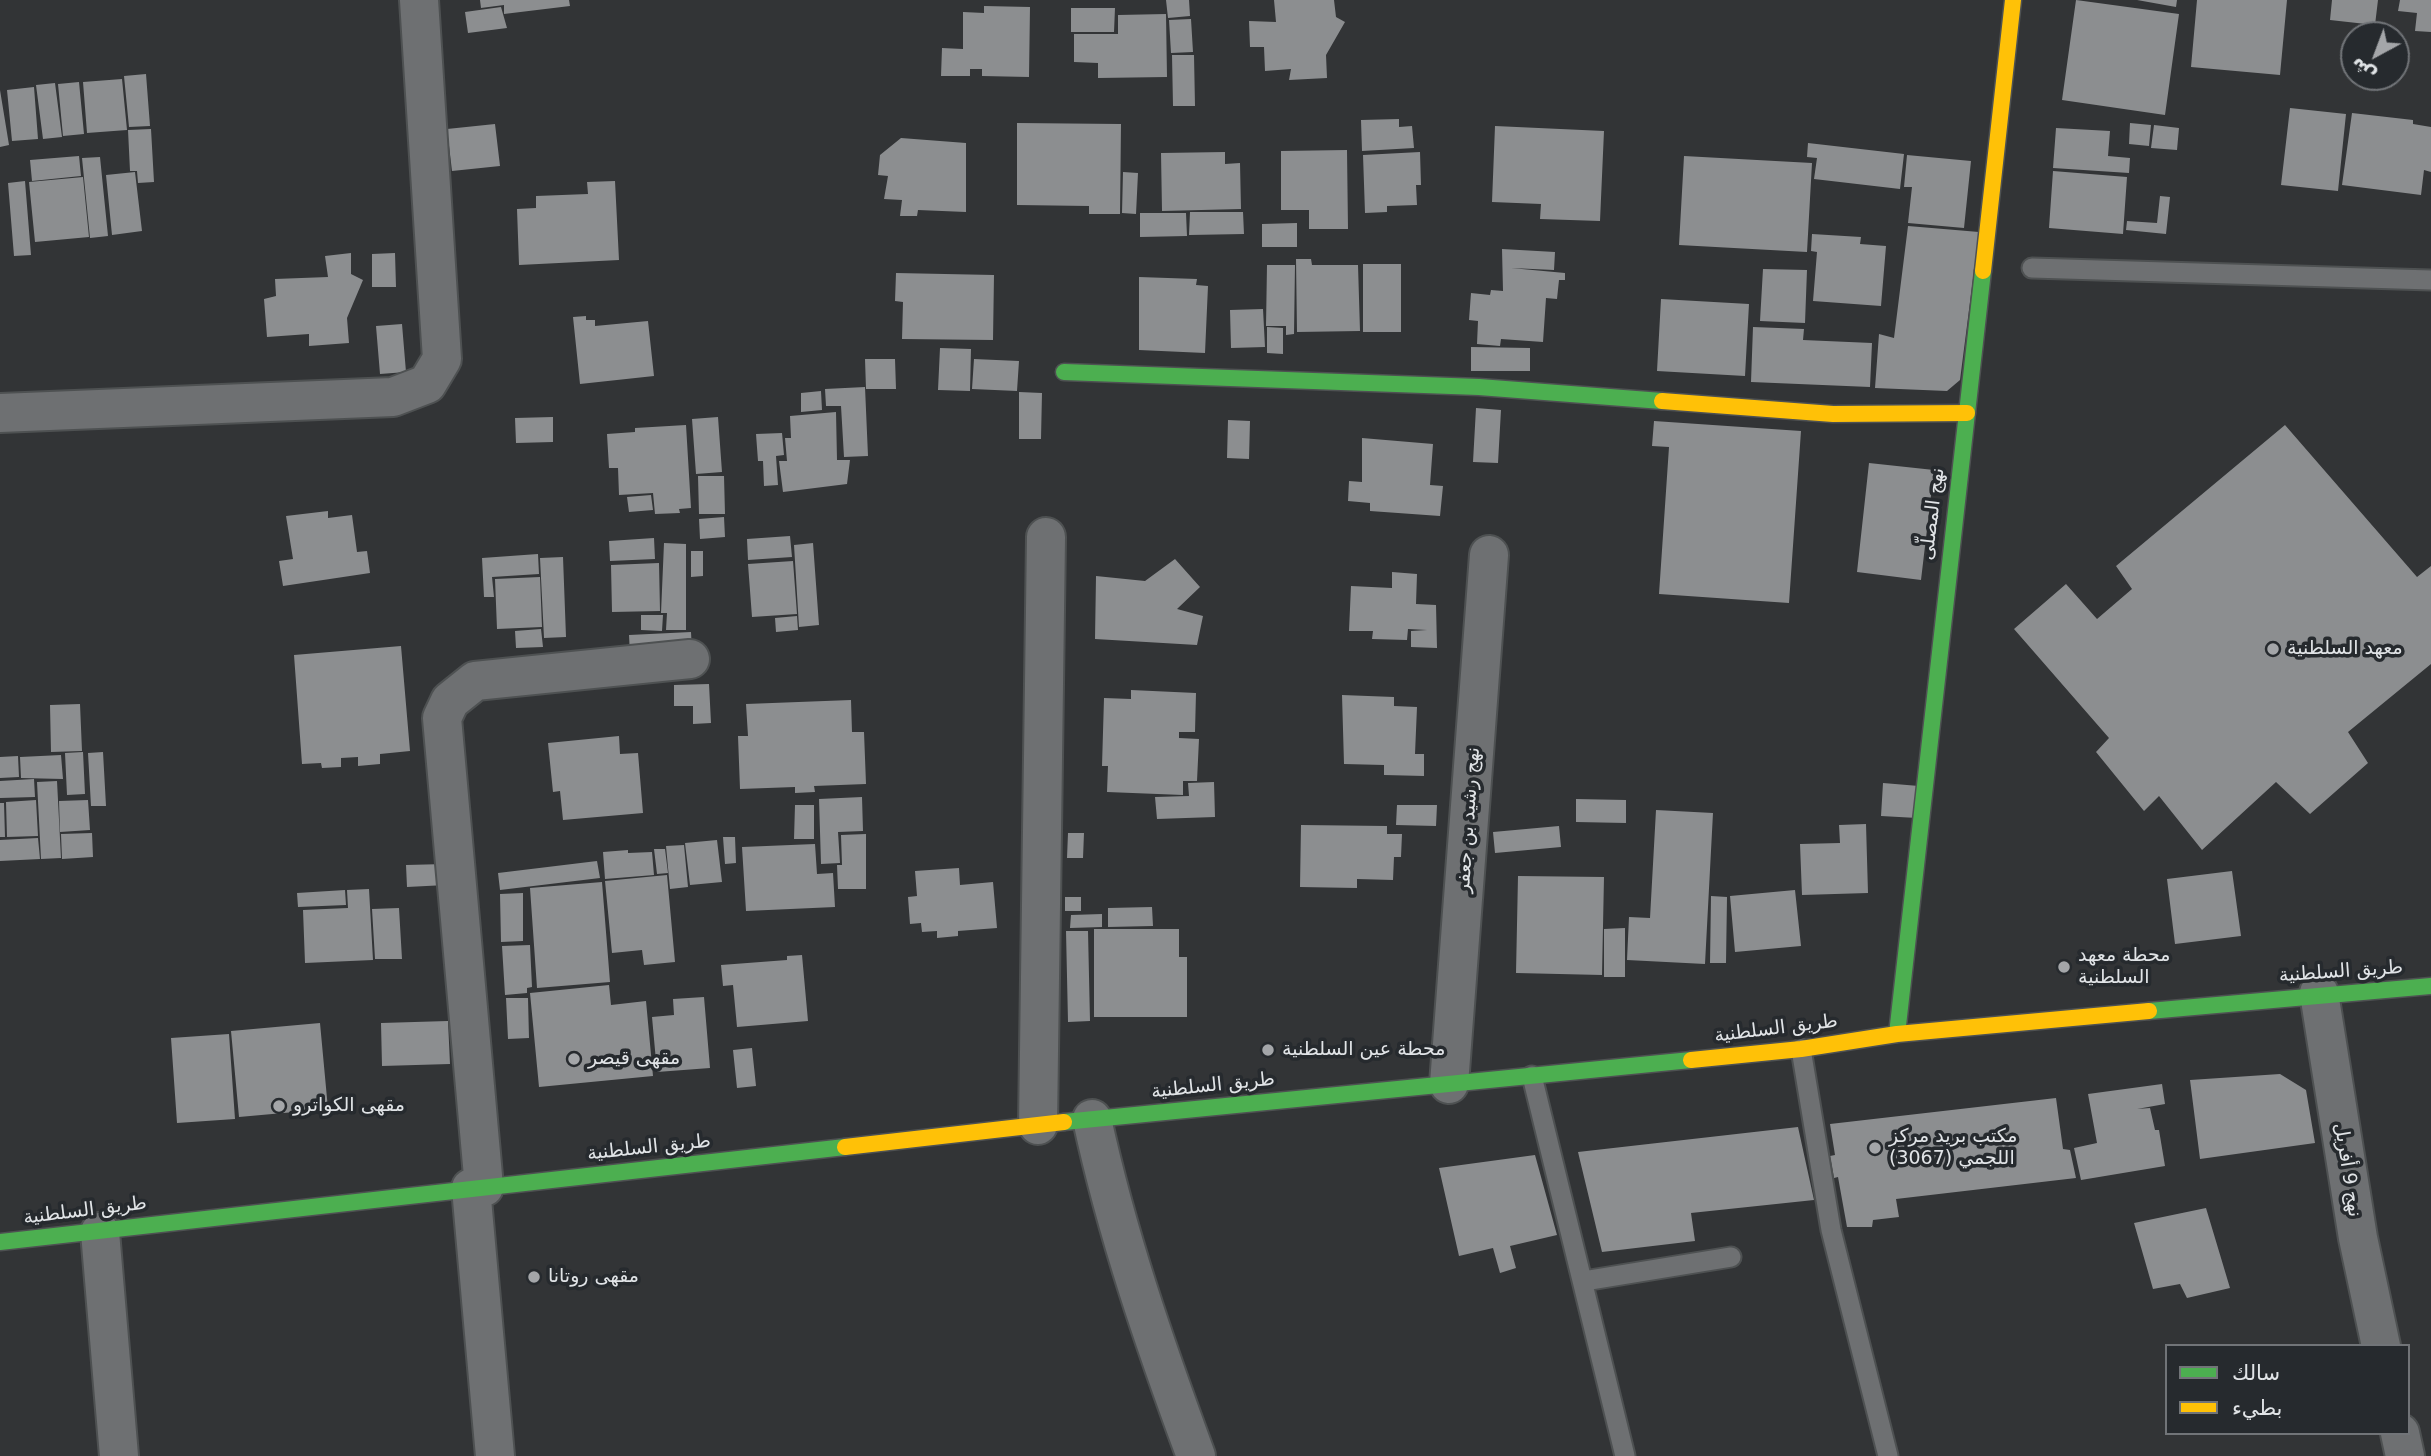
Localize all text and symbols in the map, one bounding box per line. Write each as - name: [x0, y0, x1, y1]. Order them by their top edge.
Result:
- north arrow: [2340, 21, 2410, 91]
- text: ش: [2345, 53, 2380, 87]
- street label: نهج المصلّى: [1916, 466, 1950, 562]
- place label: معهد السلطنية: [2287, 638, 2403, 660]
- marker: معهد السلطنية: [2265, 641, 2281, 657]
- street label: نهج رشيد بن جعفر: [1453, 746, 1485, 894]
- place label: محطة معهد السلطنية: [2078, 945, 2170, 989]
- street label: طريق السلطنية: [2278, 956, 2404, 988]
- marker: محطة معهد السلطنية: [2056, 959, 2072, 975]
- street label: طريق السلطنية: [1713, 1010, 1839, 1048]
- place label: محطة عين السلطنية: [1282, 1039, 1445, 1061]
- marker: محطة عين السلطنية: [1260, 1042, 1276, 1058]
- place label: مقهى قيصر: [588, 1048, 680, 1070]
- marker: مقهى قيصر: [566, 1051, 582, 1067]
- street label: طريق السلطنية: [1150, 1068, 1276, 1104]
- place label: مقهى الكواترو: [293, 1095, 405, 1117]
- marker: مقهى الكواترو: [271, 1098, 287, 1114]
- street label: نهج 9 أفريل: [2328, 1121, 2366, 1219]
- place label: مكتب بريد مركز اللجمي (3067): [1889, 1126, 2017, 1170]
- street label: طريق السلطنية: [586, 1130, 712, 1166]
- marker: مكتب بريد مركز اللجمي (3067): [1867, 1140, 1883, 1156]
- street label: طريق السلطنية: [22, 1192, 148, 1230]
- place label: مقهى روتانا: [548, 1266, 639, 1288]
- marker: مقهى روتانا: [526, 1269, 542, 1285]
- legend: [2165, 1344, 2410, 1435]
- text: سالك: [2232, 1361, 2280, 1385]
- text: بطيء: [2232, 1396, 2282, 1420]

